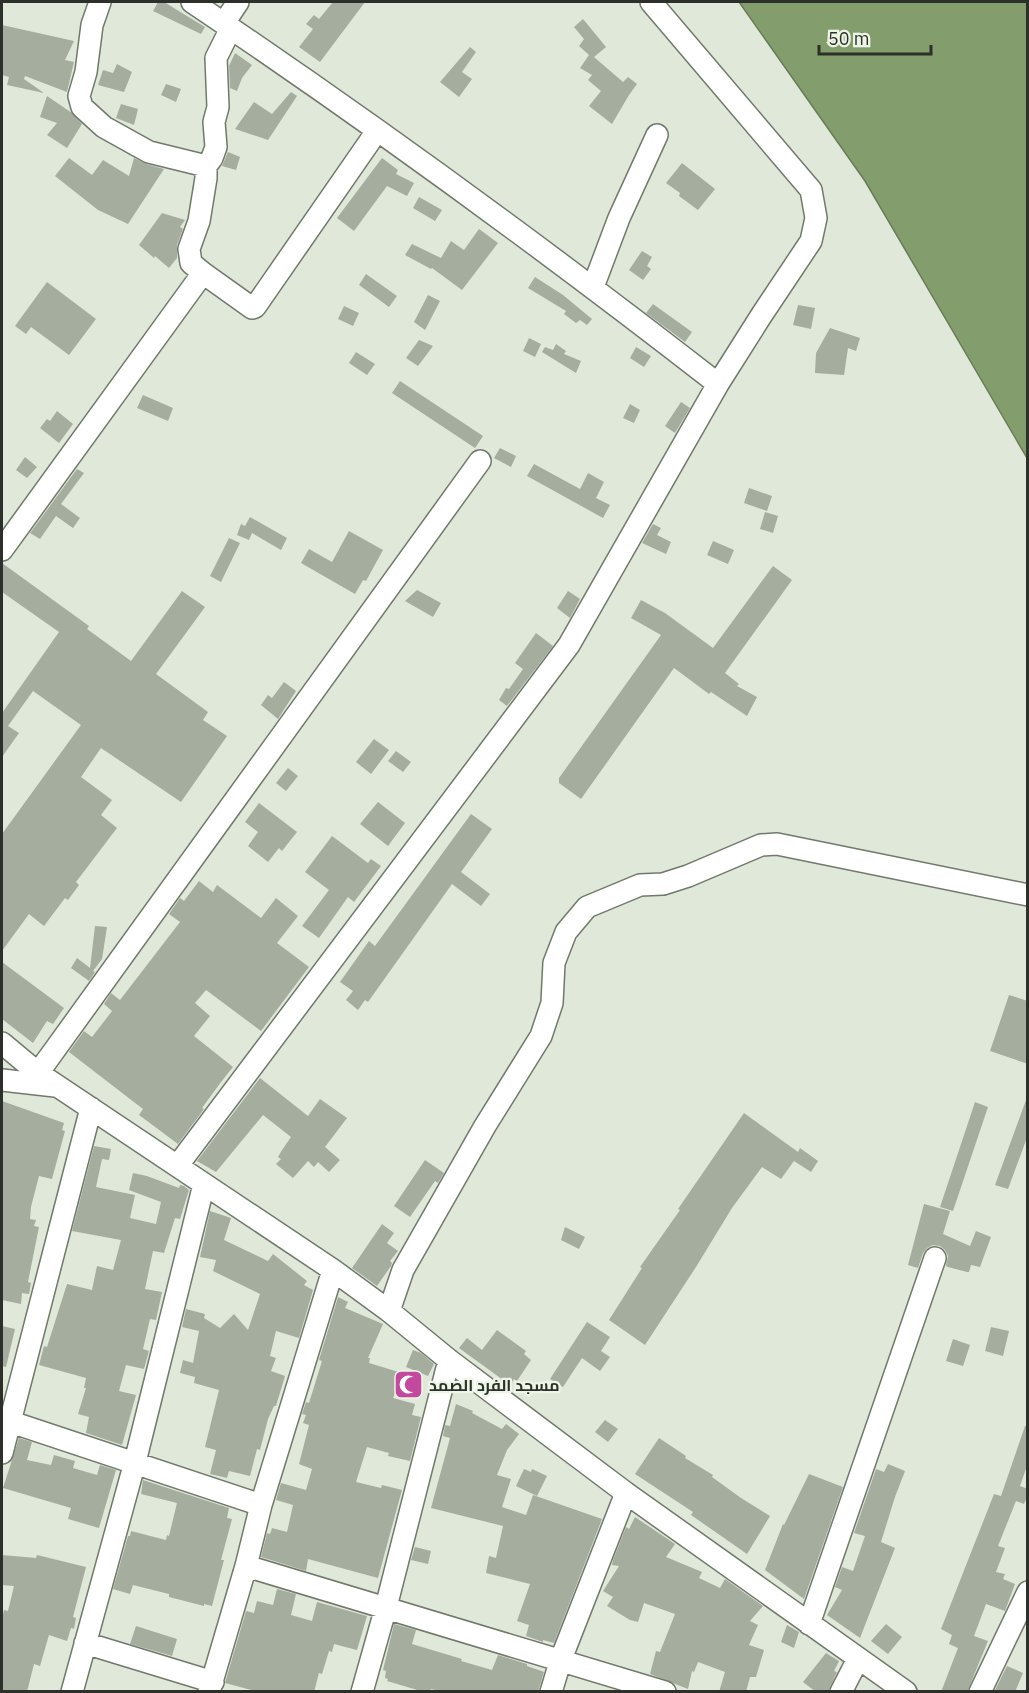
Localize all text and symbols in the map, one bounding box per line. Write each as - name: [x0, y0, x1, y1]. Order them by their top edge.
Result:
- scale bar: [819, 18, 932, 56]
- text: 50 m: [828, 27, 870, 50]
- mosque icon: مسجد الفرد الصمد: [392, 1369, 424, 1401]
- place label: مسجد الفرد الصمد: [429, 1375, 560, 1395]

